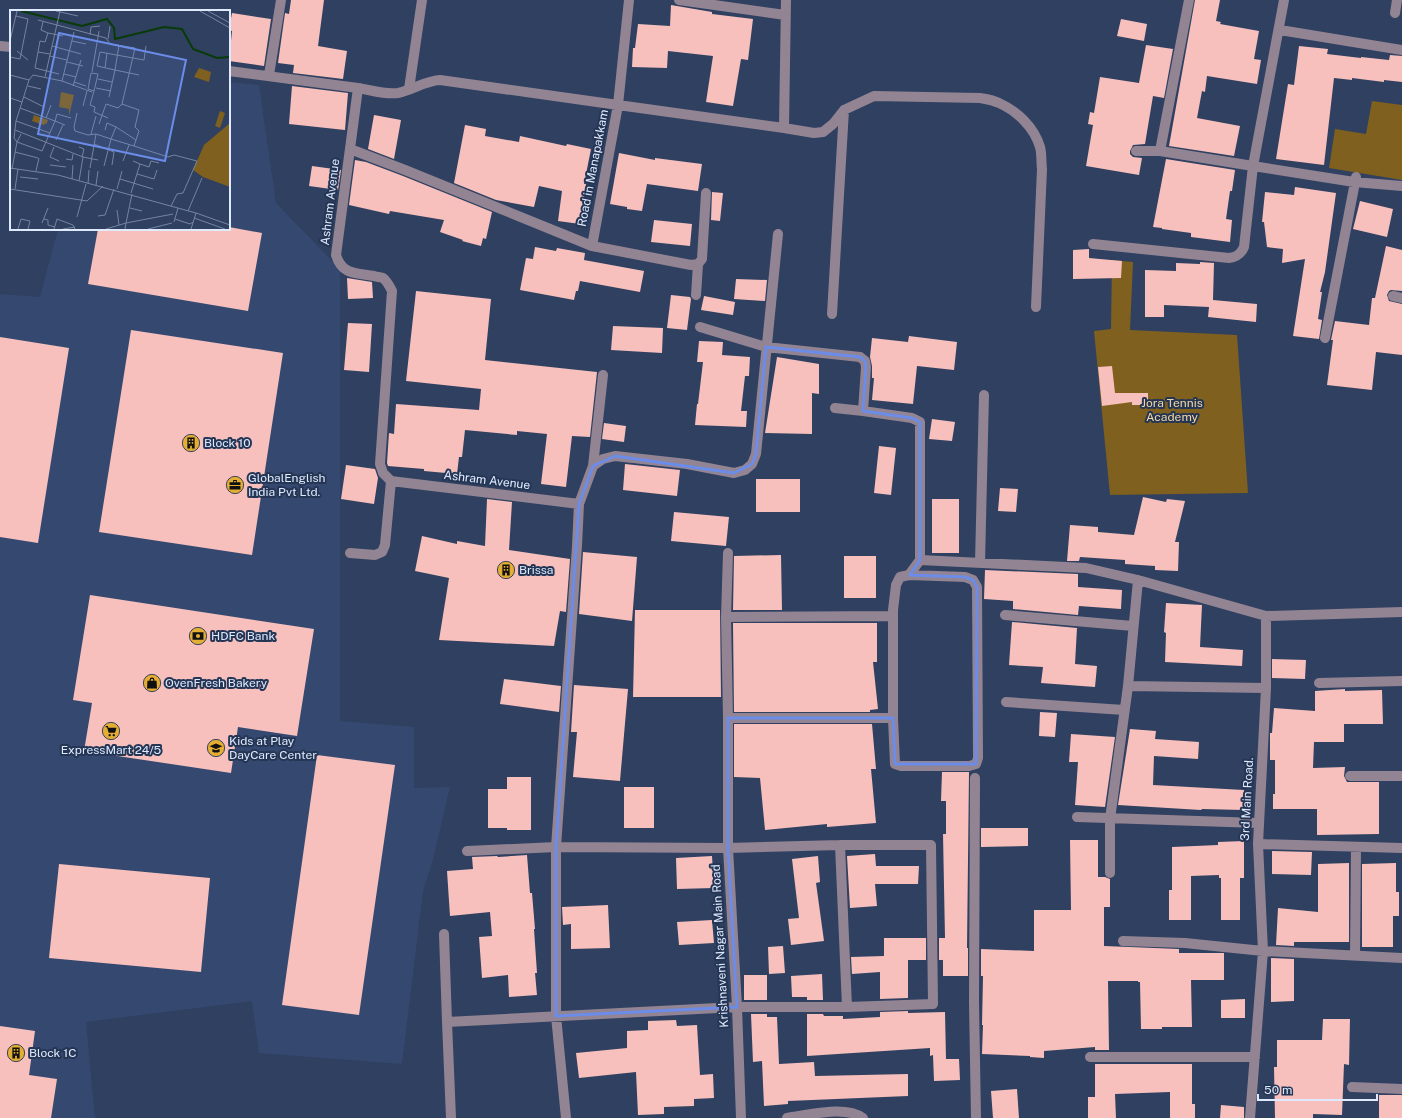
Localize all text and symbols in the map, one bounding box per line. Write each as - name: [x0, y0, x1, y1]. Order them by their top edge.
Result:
- inset map: [10, 10, 230, 230]
- street label: Road in Manapakkam: [575, 108, 611, 228]
- street label: Ashram Avenue: [318, 158, 342, 246]
- park label: Jora Tennis Academy: [1141, 396, 1203, 424]
- building icon: Block 10: [181, 433, 201, 453]
- place label: Block 10: [204, 436, 251, 450]
- street label: Ashram Avenue: [443, 468, 531, 492]
- place label: GlobalEnglish India Pvt Ltd.: [248, 471, 326, 499]
- office icon: GlobalEnglish India Pvt Ltd.: [225, 475, 245, 495]
- building icon: Brissa: [496, 560, 516, 580]
- place label: Brissa: [519, 563, 554, 577]
- bank icon: HDFC Bank: [188, 626, 208, 646]
- place label: HDFC Bank: [211, 629, 275, 643]
- shop icon: OvenFresh Bakery: [142, 673, 162, 693]
- place label: OvenFresh Bakery: [165, 676, 268, 690]
- supermarket icon: ExpressMart 24/5: [101, 721, 121, 741]
- place label: Kids at Play DayCare Center: [229, 734, 317, 762]
- school or university icon: Kids at Play DayCare Center: [206, 738, 226, 758]
- place label: ExpressMart 24/5: [61, 743, 162, 757]
- street label: 3rd Main Road.: [1238, 757, 1256, 841]
- street label: Krishnaveni Nagar Main Road: [709, 864, 731, 1028]
- building icon: Block 1C: [6, 1043, 26, 1063]
- place label: Block 1C: [29, 1046, 76, 1060]
- scale bar: [1258, 1076, 1377, 1102]
- text: 50 m: [1264, 1083, 1292, 1097]

